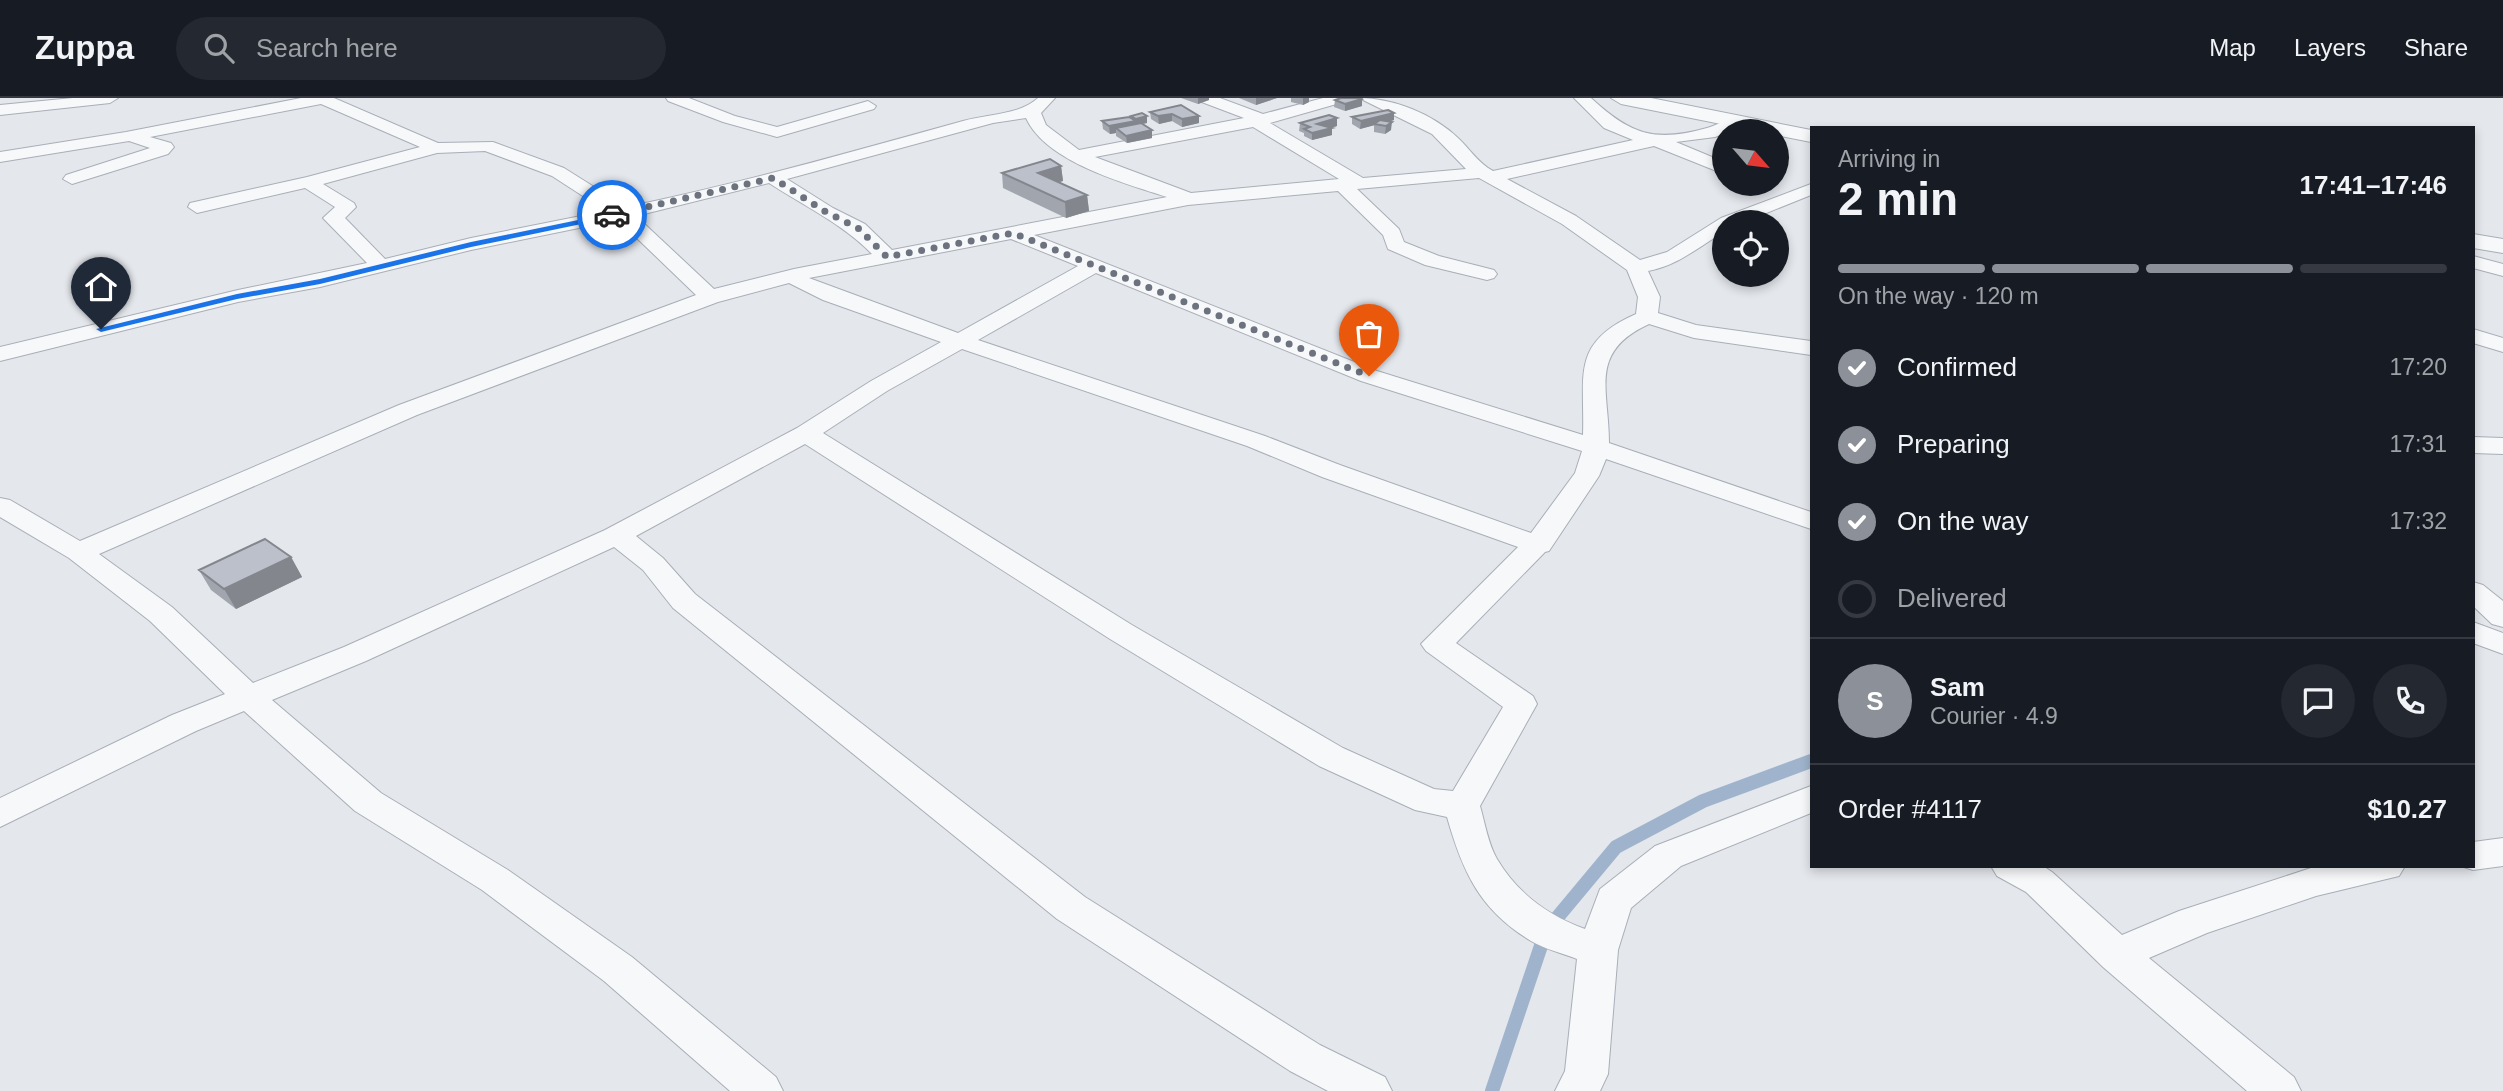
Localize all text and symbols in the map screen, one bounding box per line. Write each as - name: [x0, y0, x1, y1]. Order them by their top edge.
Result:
- search box: [176, 17, 666, 80]
- text: Zuppa: [35, 29, 134, 66]
- icon: search: [200, 29, 238, 67]
- text: Search here: [256, 33, 398, 63]
- text: Map: [2209, 34, 2256, 61]
- text: Layers: [2294, 34, 2366, 61]
- text: Share: [2404, 34, 2468, 61]
- north arrow: [1712, 119, 1788, 196]
- map controls: [1712, 119, 1789, 287]
- text: Arriving in: [1838, 146, 1940, 172]
- text: 17:41–17:46: [2300, 170, 2447, 200]
- text: 2 min: [1838, 173, 1958, 225]
- courier: [577, 180, 647, 250]
- icon: car: [593, 196, 631, 234]
- button: locate: [1712, 210, 1789, 287]
- pin: [71, 257, 131, 329]
- icon: home: [82, 268, 120, 306]
- text: On the way · 120 m: [1838, 283, 2039, 309]
- pin: [1339, 304, 1399, 376]
- icon: bag: [1350, 315, 1388, 353]
- icon: check: [1838, 349, 1876, 387]
- text: Confirmed: [1897, 352, 2017, 382]
- text: 17:20: [2389, 354, 2447, 380]
- icon: check: [1838, 426, 1876, 464]
- text: Preparing: [1897, 429, 2010, 459]
- text: 17:31: [2389, 431, 2447, 457]
- icon: check: [1838, 503, 1876, 541]
- text: On the way: [1897, 506, 2029, 536]
- text: 17:32: [2389, 508, 2447, 534]
- text: Delivered: [1897, 583, 2007, 613]
- button: chat: [2281, 664, 2355, 738]
- button: phone: [2373, 664, 2447, 738]
- text: Sam: [1930, 672, 1985, 702]
- text: S: [1866, 686, 1884, 716]
- text: Courier · 4.9: [1930, 703, 2058, 729]
- text: Order #4117: [1838, 794, 1982, 824]
- text: $10.27: [2367, 794, 2447, 824]

